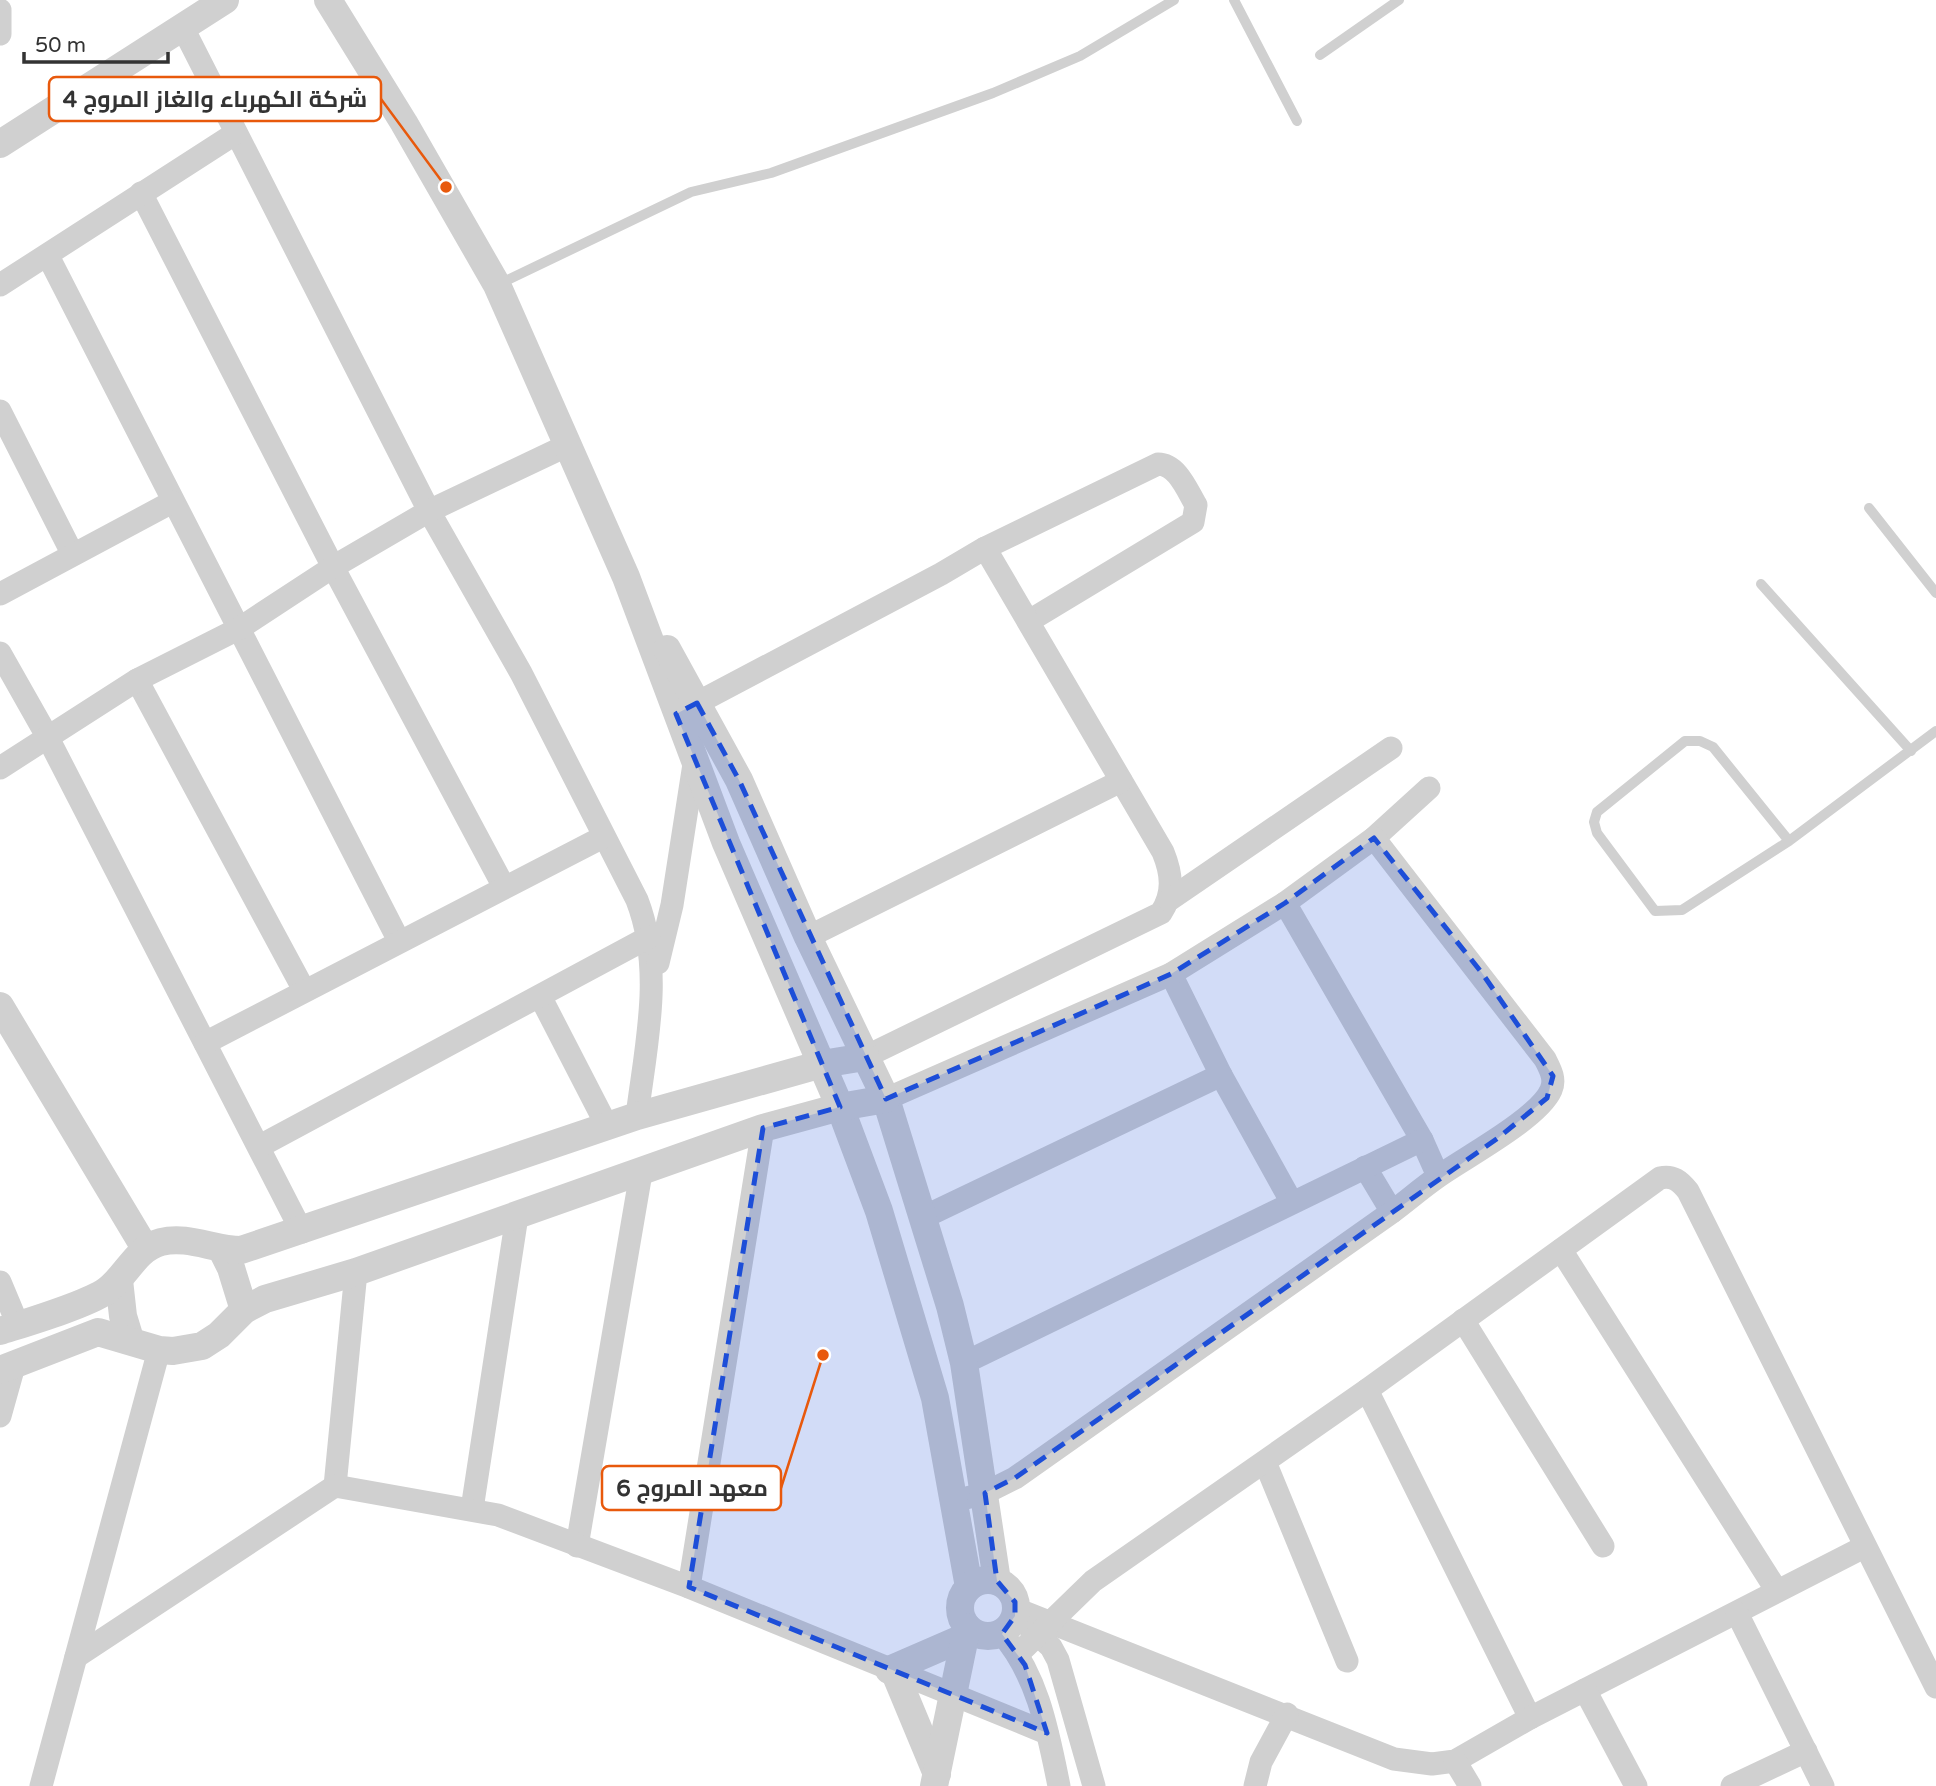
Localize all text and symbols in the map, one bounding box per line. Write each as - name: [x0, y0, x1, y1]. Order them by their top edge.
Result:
- scale bar: [24, 21, 168, 65]
- text: 50 m: [35, 33, 86, 58]
- callout: شركة الكهرباء والغاز المروج 4: [49, 77, 381, 121]
- text: شركة الكهرباء والغاز المروج 4: [63, 86, 367, 115]
- callout: معهد المروج 6: [602, 1466, 781, 1510]
- text: معهد المروج 6: [616, 1475, 768, 1504]

